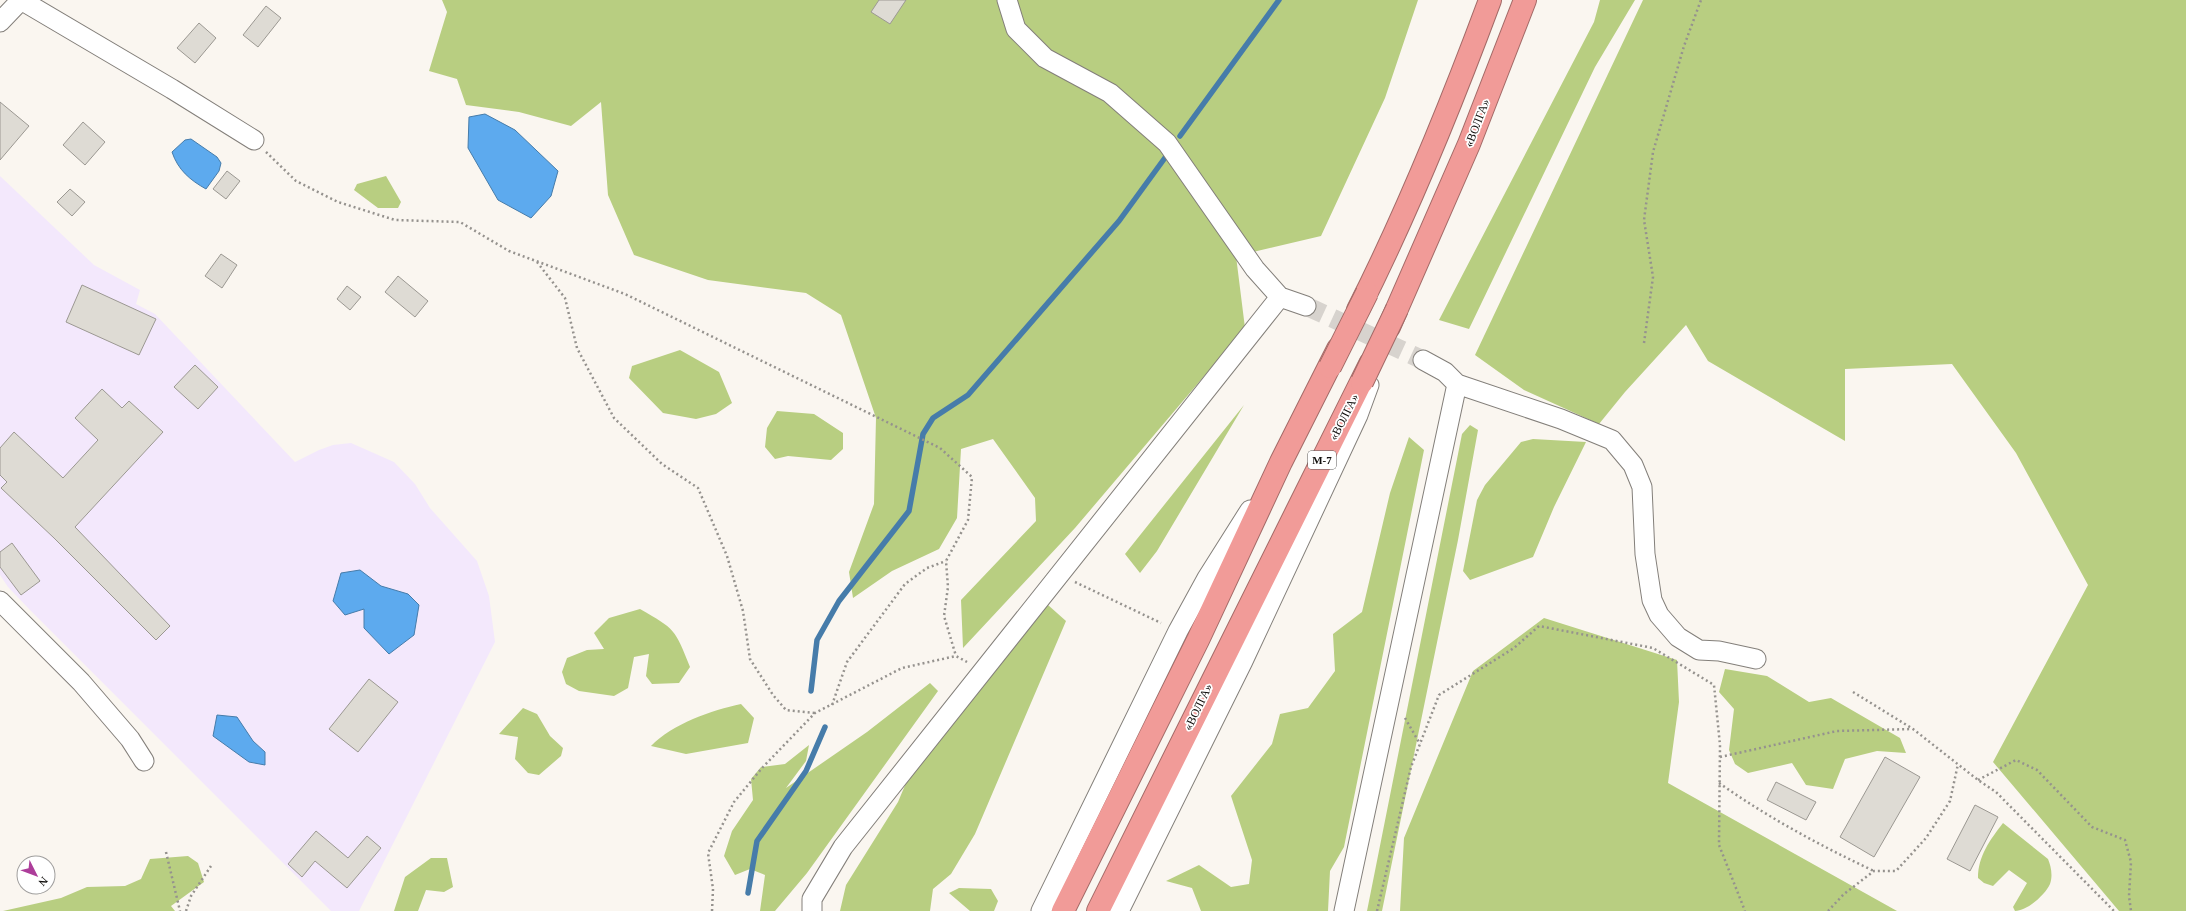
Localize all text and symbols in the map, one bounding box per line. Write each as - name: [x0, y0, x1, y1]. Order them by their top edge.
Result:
- street label: «ВОЛГА»: [1461, 97, 1493, 149]
- street label: «ВОЛГА»: [1326, 391, 1362, 443]
- road number: М-7: [1308, 451, 1336, 469]
- street label: «ВОЛГА»: [1181, 681, 1215, 733]
- north arrow: [16, 855, 56, 895]
- text: N: [36, 875, 51, 889]

